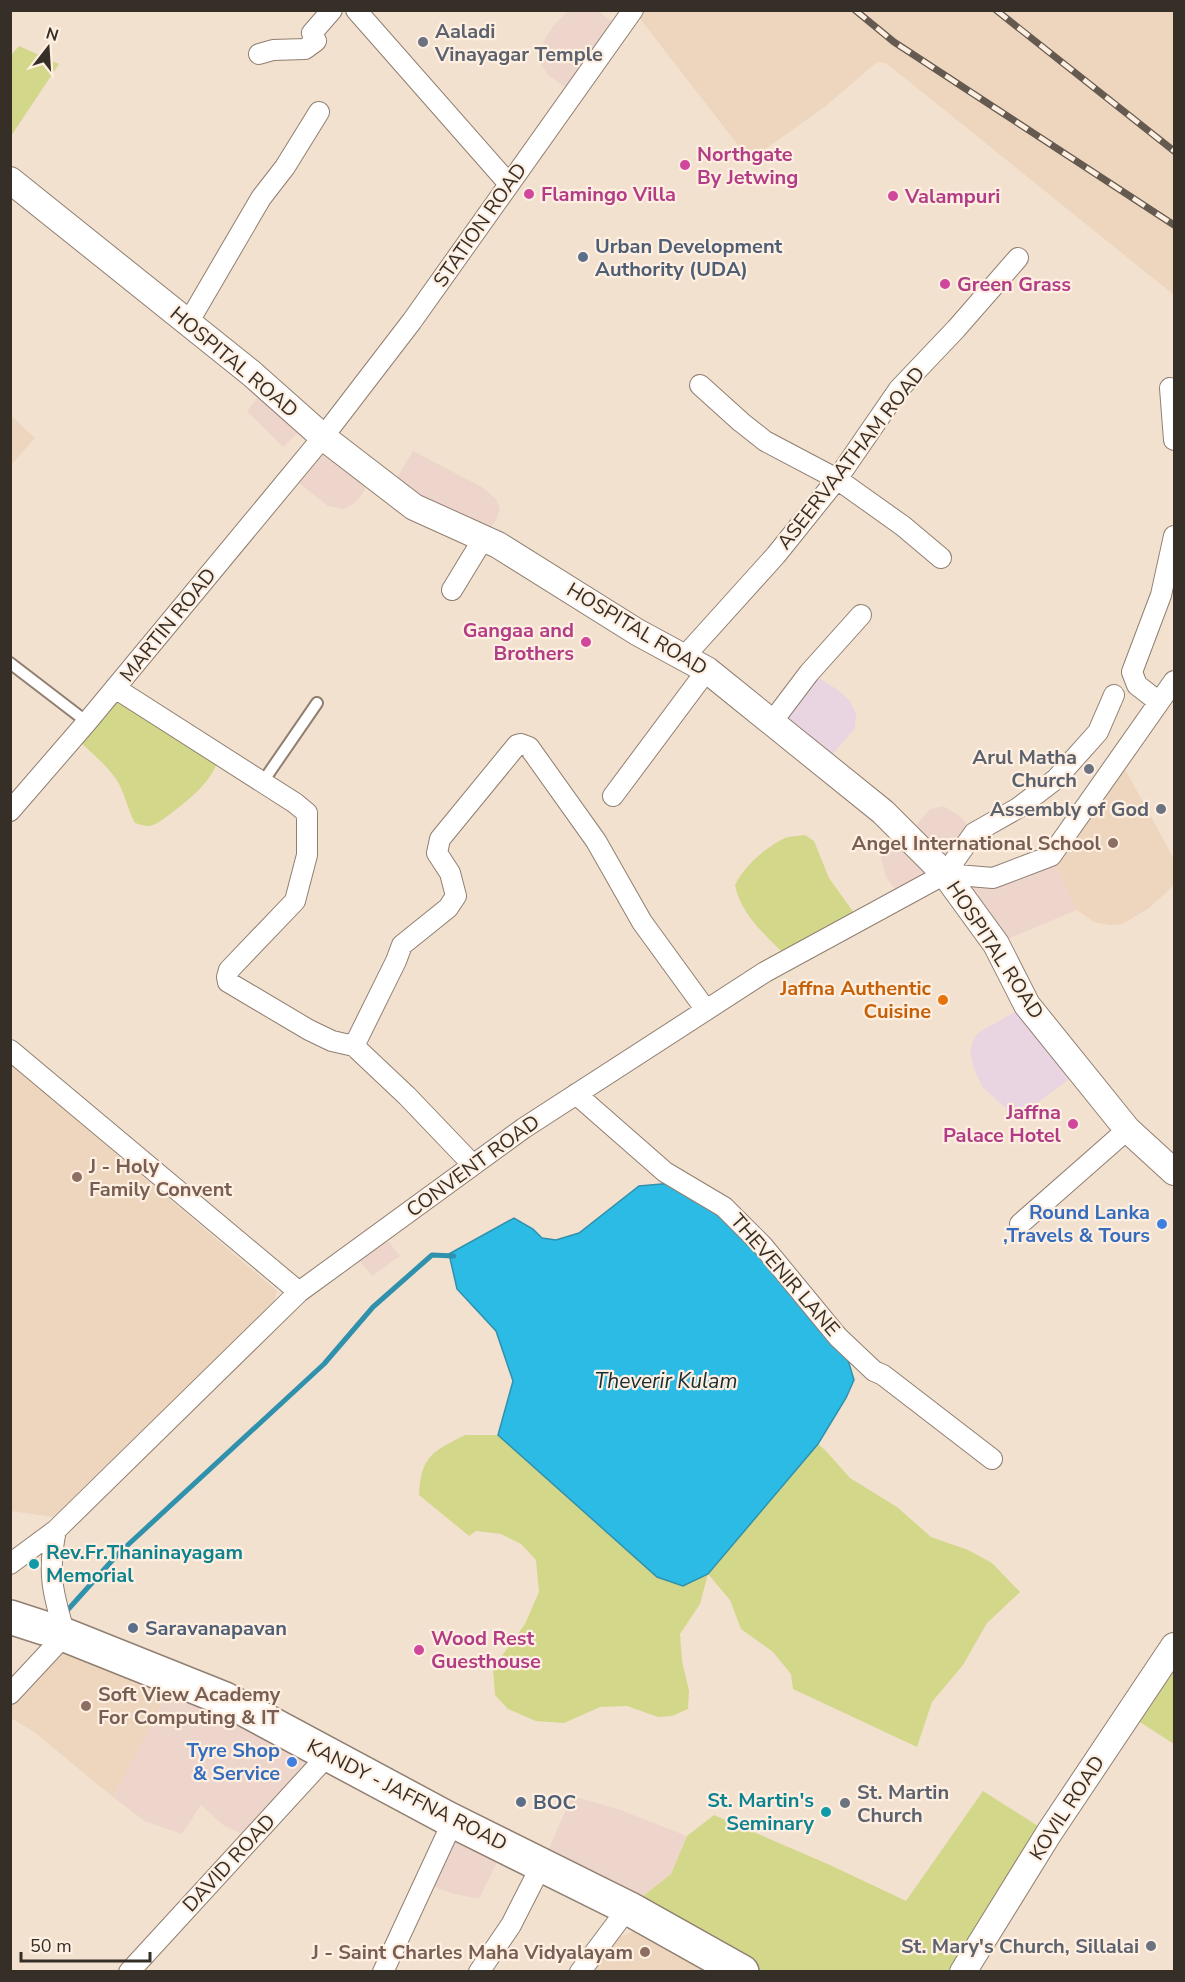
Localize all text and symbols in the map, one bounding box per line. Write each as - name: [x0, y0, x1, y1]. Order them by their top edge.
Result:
- north arrow: [18, 18, 78, 78]
- place label: Aaladi Vinayagar Temple: [434, 18, 603, 68]
- text: N: [43, 22, 61, 47]
- marker: Aaladi Vinayagar Temple: [416, 35, 430, 49]
- place label: Northgate By Jetwing: [697, 141, 798, 191]
- street label: STATION ROAD: [427, 158, 533, 292]
- marker: Northgate By Jetwing: [678, 158, 692, 172]
- place label: Flamingo Villa: [541, 181, 676, 208]
- place label: Valampuri: [904, 183, 1000, 210]
- marker: Flamingo Villa: [522, 187, 536, 201]
- marker: Valampuri: [886, 189, 900, 203]
- place label: Urban Development Authority (UDA): [595, 233, 783, 283]
- marker: Urban Development Authority (UDA): [576, 250, 590, 264]
- place label: Green Grass: [957, 271, 1071, 298]
- marker: Green Grass: [938, 277, 952, 291]
- street label: HOSPITAL ROAD: [164, 300, 304, 424]
- street label: ASEERVAATHAM ROAD: [771, 361, 931, 555]
- street label: MARTIN ROAD: [114, 562, 222, 688]
- street label: HOSPITAL ROAD: [562, 576, 712, 682]
- place label: Gangaa and Brothers: [463, 617, 574, 667]
- marker: Gangaa and Brothers: [579, 635, 593, 649]
- place label: Arul Matha Church: [972, 744, 1077, 794]
- marker: Arul Matha Church: [1082, 762, 1096, 776]
- place label: Assembly of God: [990, 796, 1149, 823]
- marker: Assembly of God: [1154, 802, 1168, 816]
- place label: Angel International School: [852, 830, 1102, 857]
- marker: Angel International School: [1106, 836, 1120, 850]
- street label: HOSPITAL ROAD: [940, 876, 1050, 1024]
- place label: Jaffna Authentic Cuisine: [779, 975, 932, 1025]
- marker: Jaffna Authentic Cuisine: [936, 993, 950, 1007]
- place label: Jaffna Palace Hotel: [943, 1099, 1062, 1149]
- street label: CONVENT ROAD: [401, 1109, 545, 1223]
- marker: Jaffna Palace Hotel: [1066, 1117, 1080, 1131]
- place label: J - Holy Family Convent: [88, 1153, 232, 1203]
- marker: J - Holy Family Convent: [70, 1170, 84, 1184]
- place label: Round Lanka ,Travels & Tours: [1003, 1199, 1150, 1249]
- street label: THEVENIR LANE: [724, 1208, 846, 1342]
- marker: Round Lanka ,Travels & Tours: [1155, 1217, 1169, 1231]
- water label: Theverir Kulam: [595, 1367, 737, 1395]
- place label: Rev.Fr.Thaninayagam Memorial: [46, 1539, 243, 1589]
- marker: Rev.Fr.Thaninayagam Memorial: [27, 1557, 41, 1571]
- place label: Saravanapavan: [145, 1615, 287, 1642]
- marker: Saravanapavan: [126, 1621, 140, 1635]
- place label: Wood Rest Guesthouse: [431, 1625, 541, 1675]
- marker: Wood Rest Guesthouse: [412, 1643, 426, 1657]
- place label: Soft View Academy For Computing & IT: [98, 1681, 281, 1731]
- marker: Soft View Academy For Computing & IT: [79, 1699, 93, 1713]
- street label: KANDY - JAFFNA ROAD: [302, 1733, 512, 1857]
- place label: Tyre Shop & Service: [187, 1737, 280, 1787]
- street label: KOVIL ROAD: [1023, 1750, 1111, 1866]
- marker: Tyre Shop & Service: [285, 1755, 299, 1769]
- place label: St. Martin Church: [857, 1779, 949, 1829]
- place label: St. Martin's Seminary: [707, 1787, 814, 1837]
- place label: BOC: [533, 1789, 576, 1816]
- marker: BOC: [514, 1795, 528, 1809]
- marker: St. Martin Church: [838, 1796, 852, 1810]
- marker: St. Martin's Seminary: [819, 1805, 833, 1819]
- street label: DAVID ROAD: [177, 1808, 281, 1918]
- scale bar: [21, 1925, 150, 1963]
- place label: St. Mary's Church, Sillalai: [901, 1933, 1139, 1960]
- text: 50 m: [30, 1934, 72, 1958]
- place label: J - Saint Charles Maha Vidyalayam: [311, 1939, 633, 1966]
- marker: St. Mary's Church, Sillalai: [1144, 1939, 1158, 1953]
- marker: J - Saint Charles Maha Vidyalayam: [638, 1945, 652, 1959]

